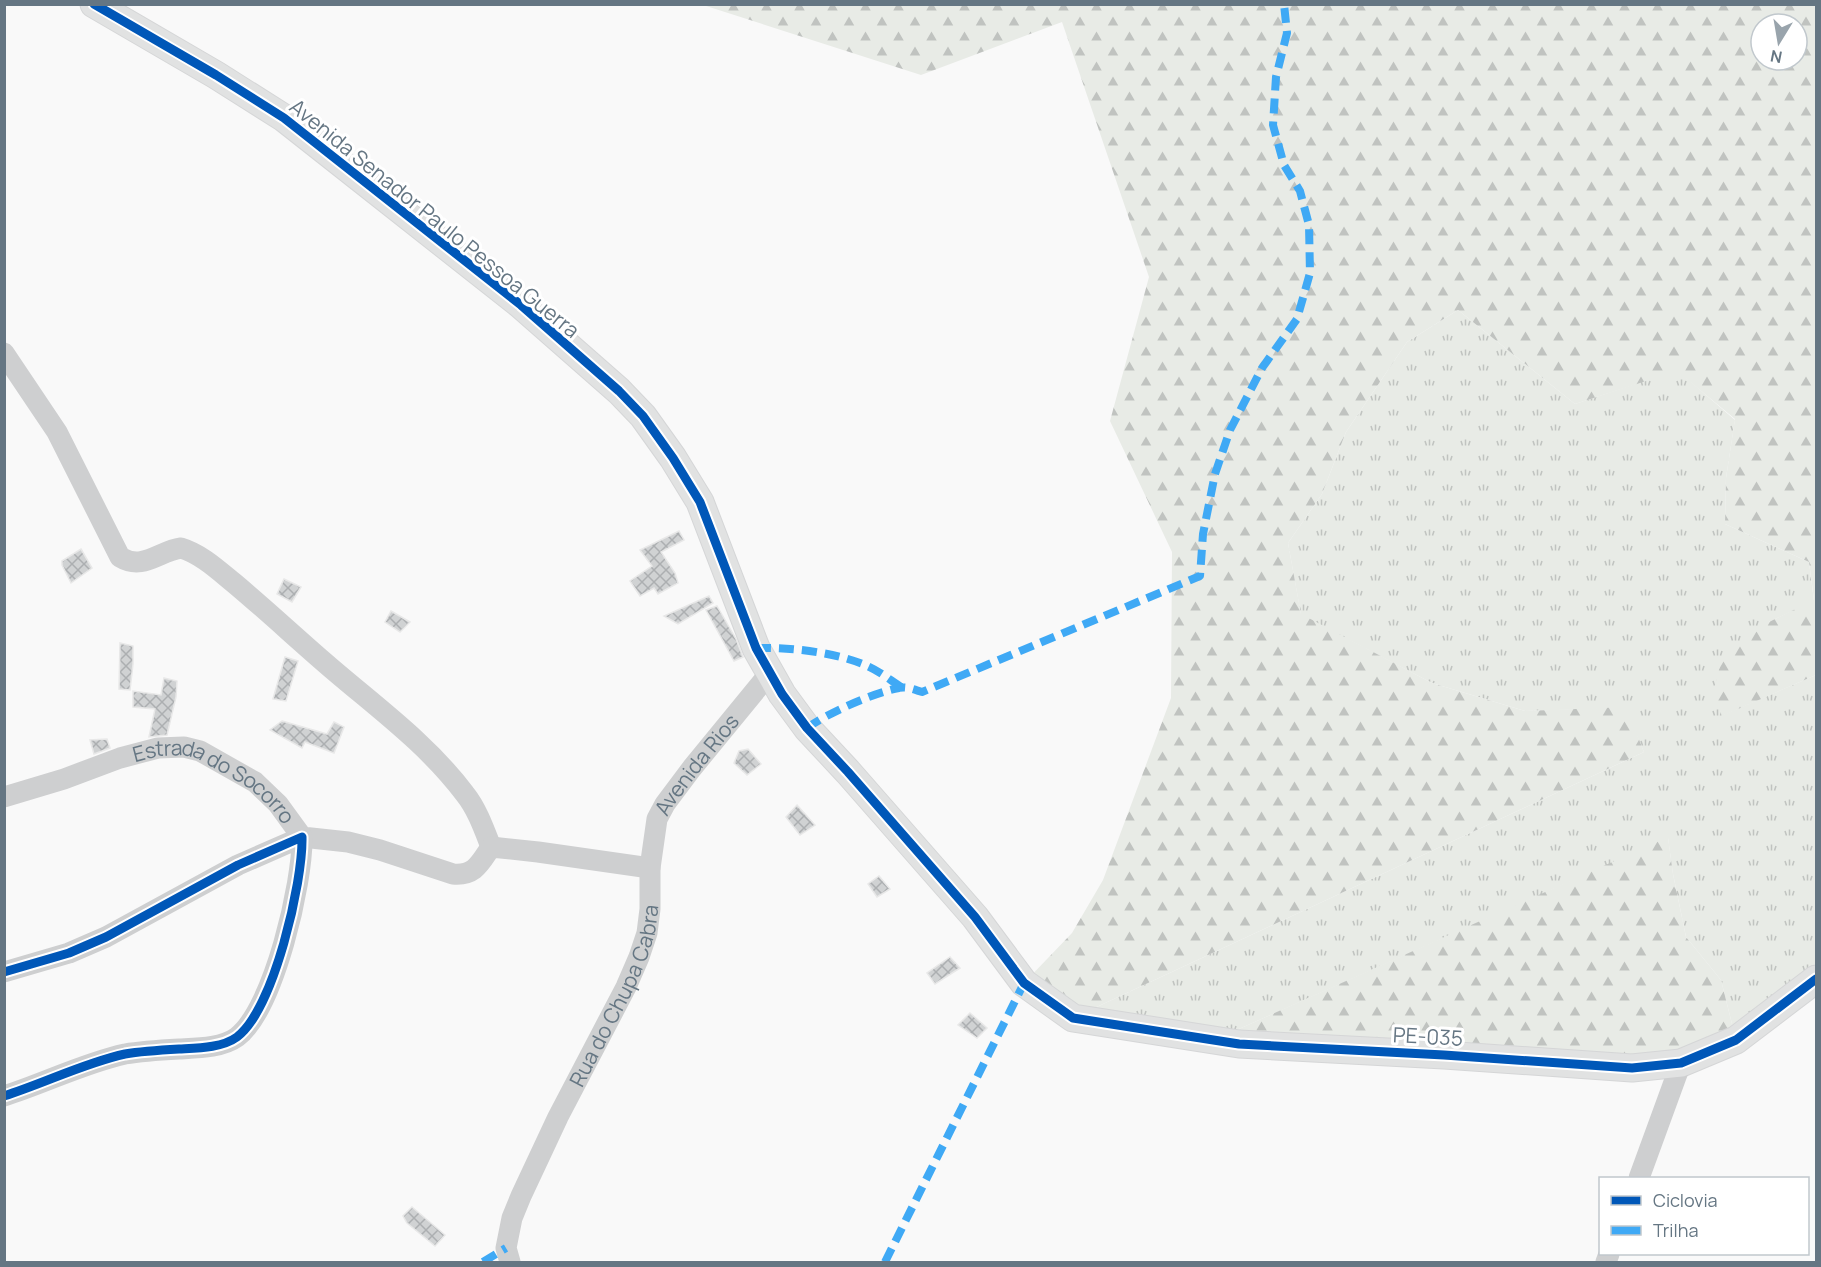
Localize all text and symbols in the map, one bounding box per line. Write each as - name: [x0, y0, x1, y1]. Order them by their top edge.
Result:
- north arrow: [1749, 12, 1809, 72]
- text: N: [1768, 45, 1784, 69]
- street label: Avenida Senador Paulo Pessoa Guerra: [284, 92, 586, 344]
- street label: Avenida Rios: [648, 708, 745, 820]
- street label: Estrada do Socorro: [129, 733, 302, 829]
- street label: Rua do Chupa Cabra: [562, 903, 664, 1091]
- street label: PE-035: [1392, 1020, 1464, 1052]
- legend: [1599, 1177, 1809, 1255]
- text: Ciclovia: [1653, 1188, 1718, 1212]
- text: Trilha: [1653, 1218, 1698, 1242]

